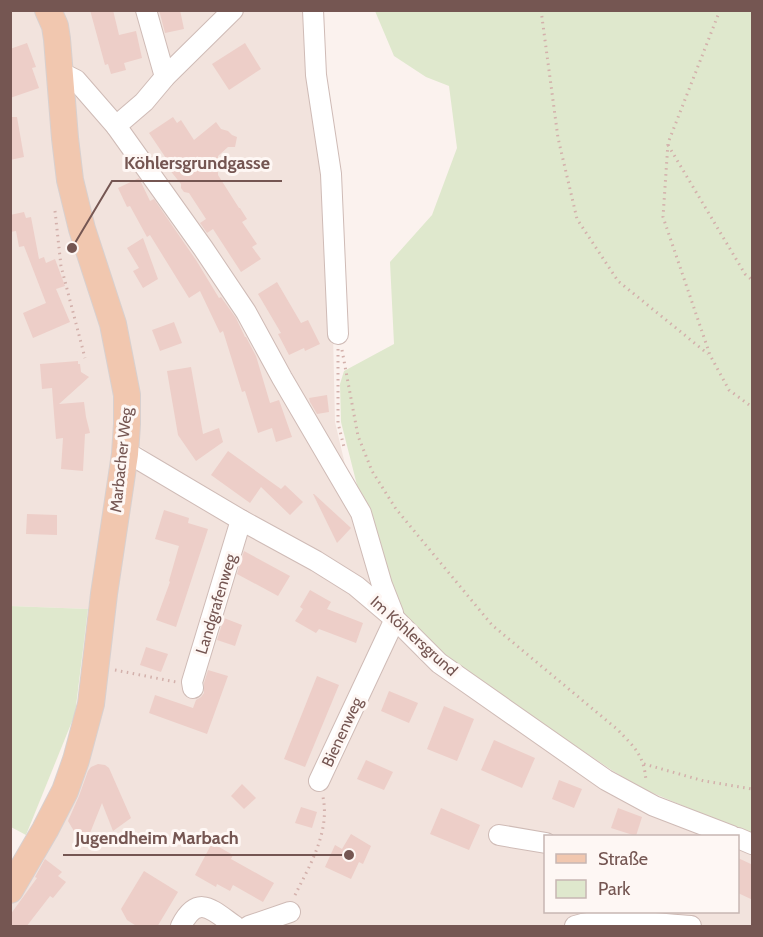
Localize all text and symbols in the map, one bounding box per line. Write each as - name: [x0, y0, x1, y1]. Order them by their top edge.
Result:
- callout: Köhlersgrundgasse: [112, 145, 282, 181]
- text: Köhlersgrundgasse: [124, 152, 270, 174]
- street label: Marbacher Weg: [106, 405, 136, 514]
- street label: Landgrafenweg: [192, 551, 241, 656]
- street label: Im Köhlersgrund: [367, 592, 461, 680]
- street label: Bienenweg: [318, 693, 367, 770]
- callout: Jugendheim Marbach: [63, 819, 250, 855]
- text: Jugendheim Marbach: [74, 827, 239, 849]
- legend: [544, 835, 739, 913]
- text: Straße: [598, 848, 648, 870]
- text: Park: [598, 878, 631, 900]

